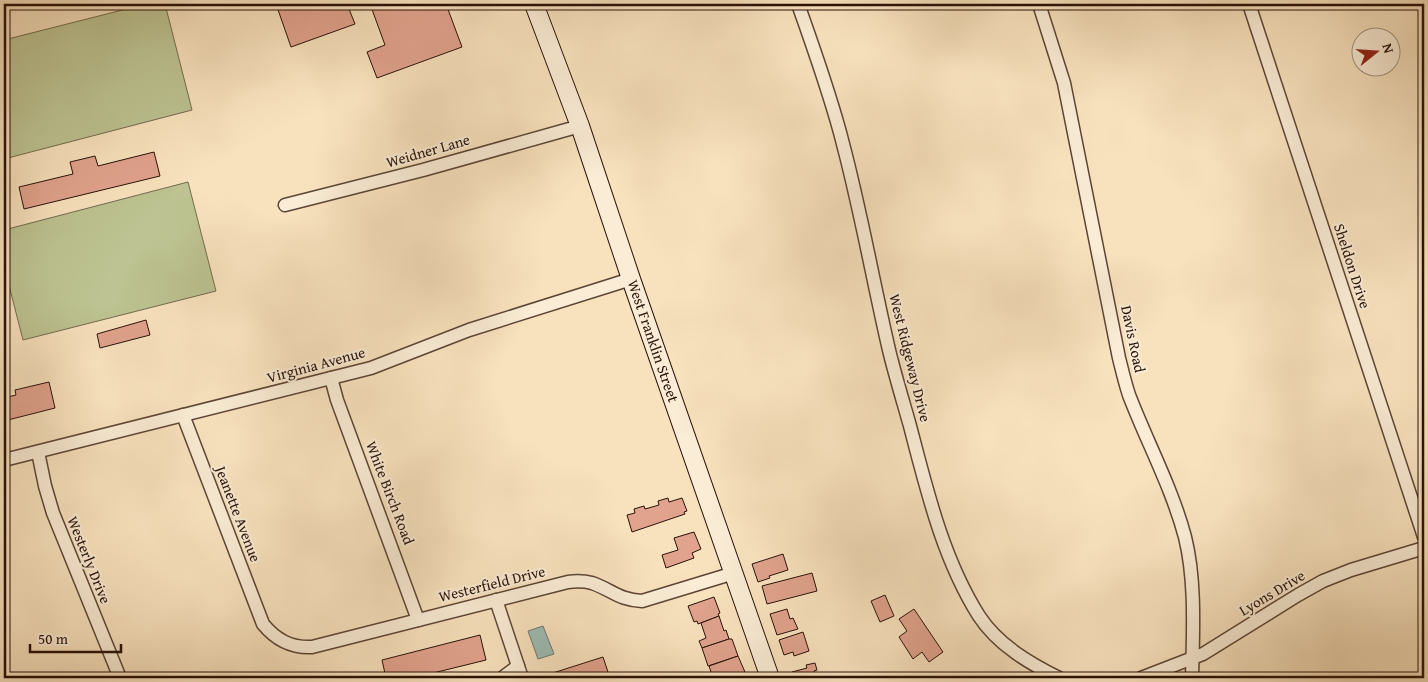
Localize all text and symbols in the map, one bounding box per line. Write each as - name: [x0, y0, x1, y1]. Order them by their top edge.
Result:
- north arrow: [1350, 28, 1400, 78]
- text: N: [1378, 41, 1400, 56]
- street label: Weidner Lane: [384, 129, 472, 172]
- street label: Sheldon Drive: [1329, 221, 1376, 311]
- street label: West Franklin Street: [623, 277, 685, 406]
- street label: West Ridgeway Drive: [884, 292, 937, 424]
- street label: Davis Road: [1116, 303, 1151, 374]
- street label: Virginia Avenue: [264, 341, 367, 388]
- street label: White Birch Road: [361, 438, 420, 548]
- street label: Jeanette Avenue: [210, 461, 266, 565]
- street label: Westerly Drive: [62, 513, 116, 607]
- street label: Westerfield Drive: [436, 560, 547, 607]
- street label: Lyons Drive: [1235, 565, 1309, 620]
- scale bar: [30, 622, 121, 654]
- text: 50 m: [38, 628, 69, 649]

